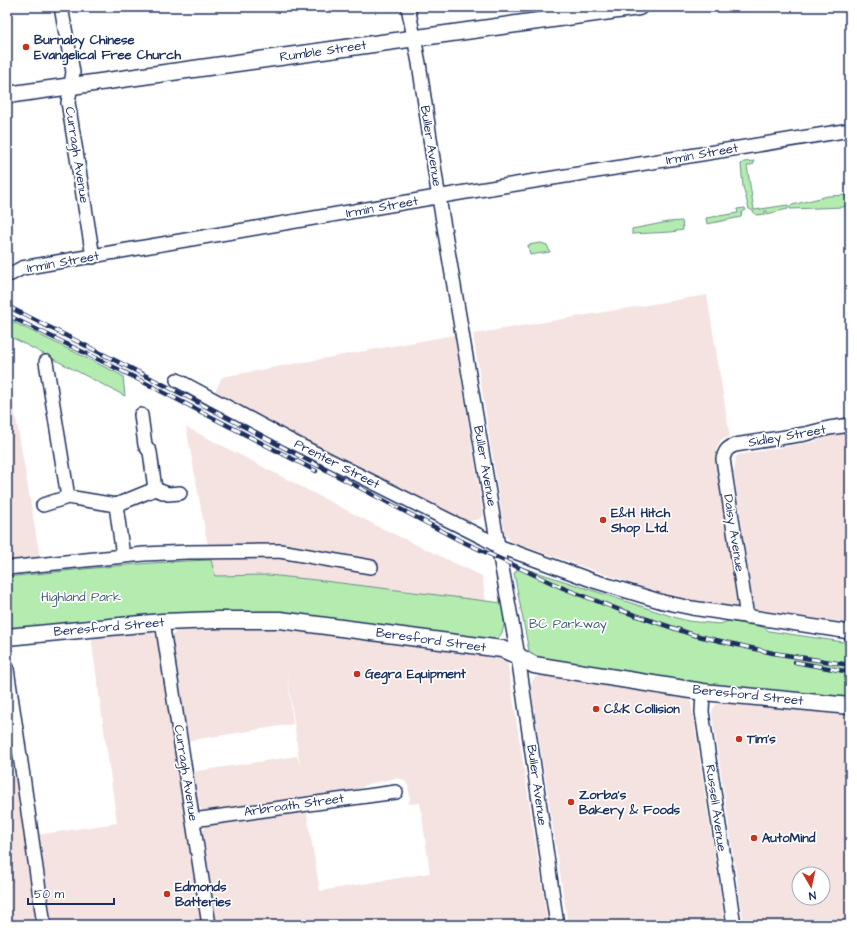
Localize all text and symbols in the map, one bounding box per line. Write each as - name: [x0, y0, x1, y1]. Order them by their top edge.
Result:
- place label: Burnaby Chinese Evangelical Free Church: [34, 31, 181, 66]
- street label: Rumble Street: [278, 36, 368, 66]
- marker: Burnaby Chinese Evangelical Free Church: [21, 42, 31, 52]
- street label: Buller Avenue: [416, 104, 446, 188]
- street label: Curragh Avenue: [60, 106, 94, 205]
- street label: Irmin Street: [664, 139, 740, 169]
- street label: Irmin Street: [344, 192, 420, 222]
- street label: Irmin Street: [25, 247, 101, 277]
- street label: Sidley Street: [747, 420, 828, 453]
- street label: Buller Avenue: [469, 424, 501, 508]
- street label: Prenter Street: [291, 435, 384, 494]
- street label: Daisy Avenue: [718, 493, 749, 573]
- place label: E&H Hitch Shop Ltd.: [610, 504, 671, 538]
- marker: E&H Hitch Shop Ltd.: [598, 515, 608, 525]
- park label: Highland Park: [41, 588, 121, 607]
- street label: Beresford Street: [53, 613, 166, 641]
- park label: BC Parkway: [529, 615, 607, 634]
- street label: Beresford Street: [375, 623, 488, 657]
- place label: Gegra Equipment: [365, 665, 467, 685]
- marker: Gegra Equipment: [352, 669, 362, 679]
- street label: Beresford Street: [692, 680, 805, 710]
- place label: C&K Collision: [604, 700, 680, 718]
- marker: C&K Collision: [591, 704, 601, 714]
- street label: Curragh Avenue: [169, 724, 203, 823]
- place label: Tim's: [746, 730, 776, 748]
- marker: Tim's: [734, 734, 744, 744]
- street label: Buller Avenue: [522, 743, 552, 827]
- street label: Russell Avenue: [701, 763, 731, 853]
- place label: Zorba's Bakery & Foods: [579, 786, 681, 820]
- street label: Arbroath Street: [243, 789, 346, 821]
- marker: Zorba's Bakery & Foods: [566, 797, 576, 807]
- place label: AutoMind: [762, 829, 816, 847]
- marker: AutoMind: [749, 833, 759, 843]
- north arrow: [791, 866, 831, 906]
- place label: Edmonds Batteries: [175, 878, 232, 911]
- scale bar: [28, 880, 114, 906]
- text: 50 m: [34, 886, 65, 903]
- text: N: [808, 887, 817, 903]
- marker: Edmonds Batteries: [162, 889, 172, 899]

